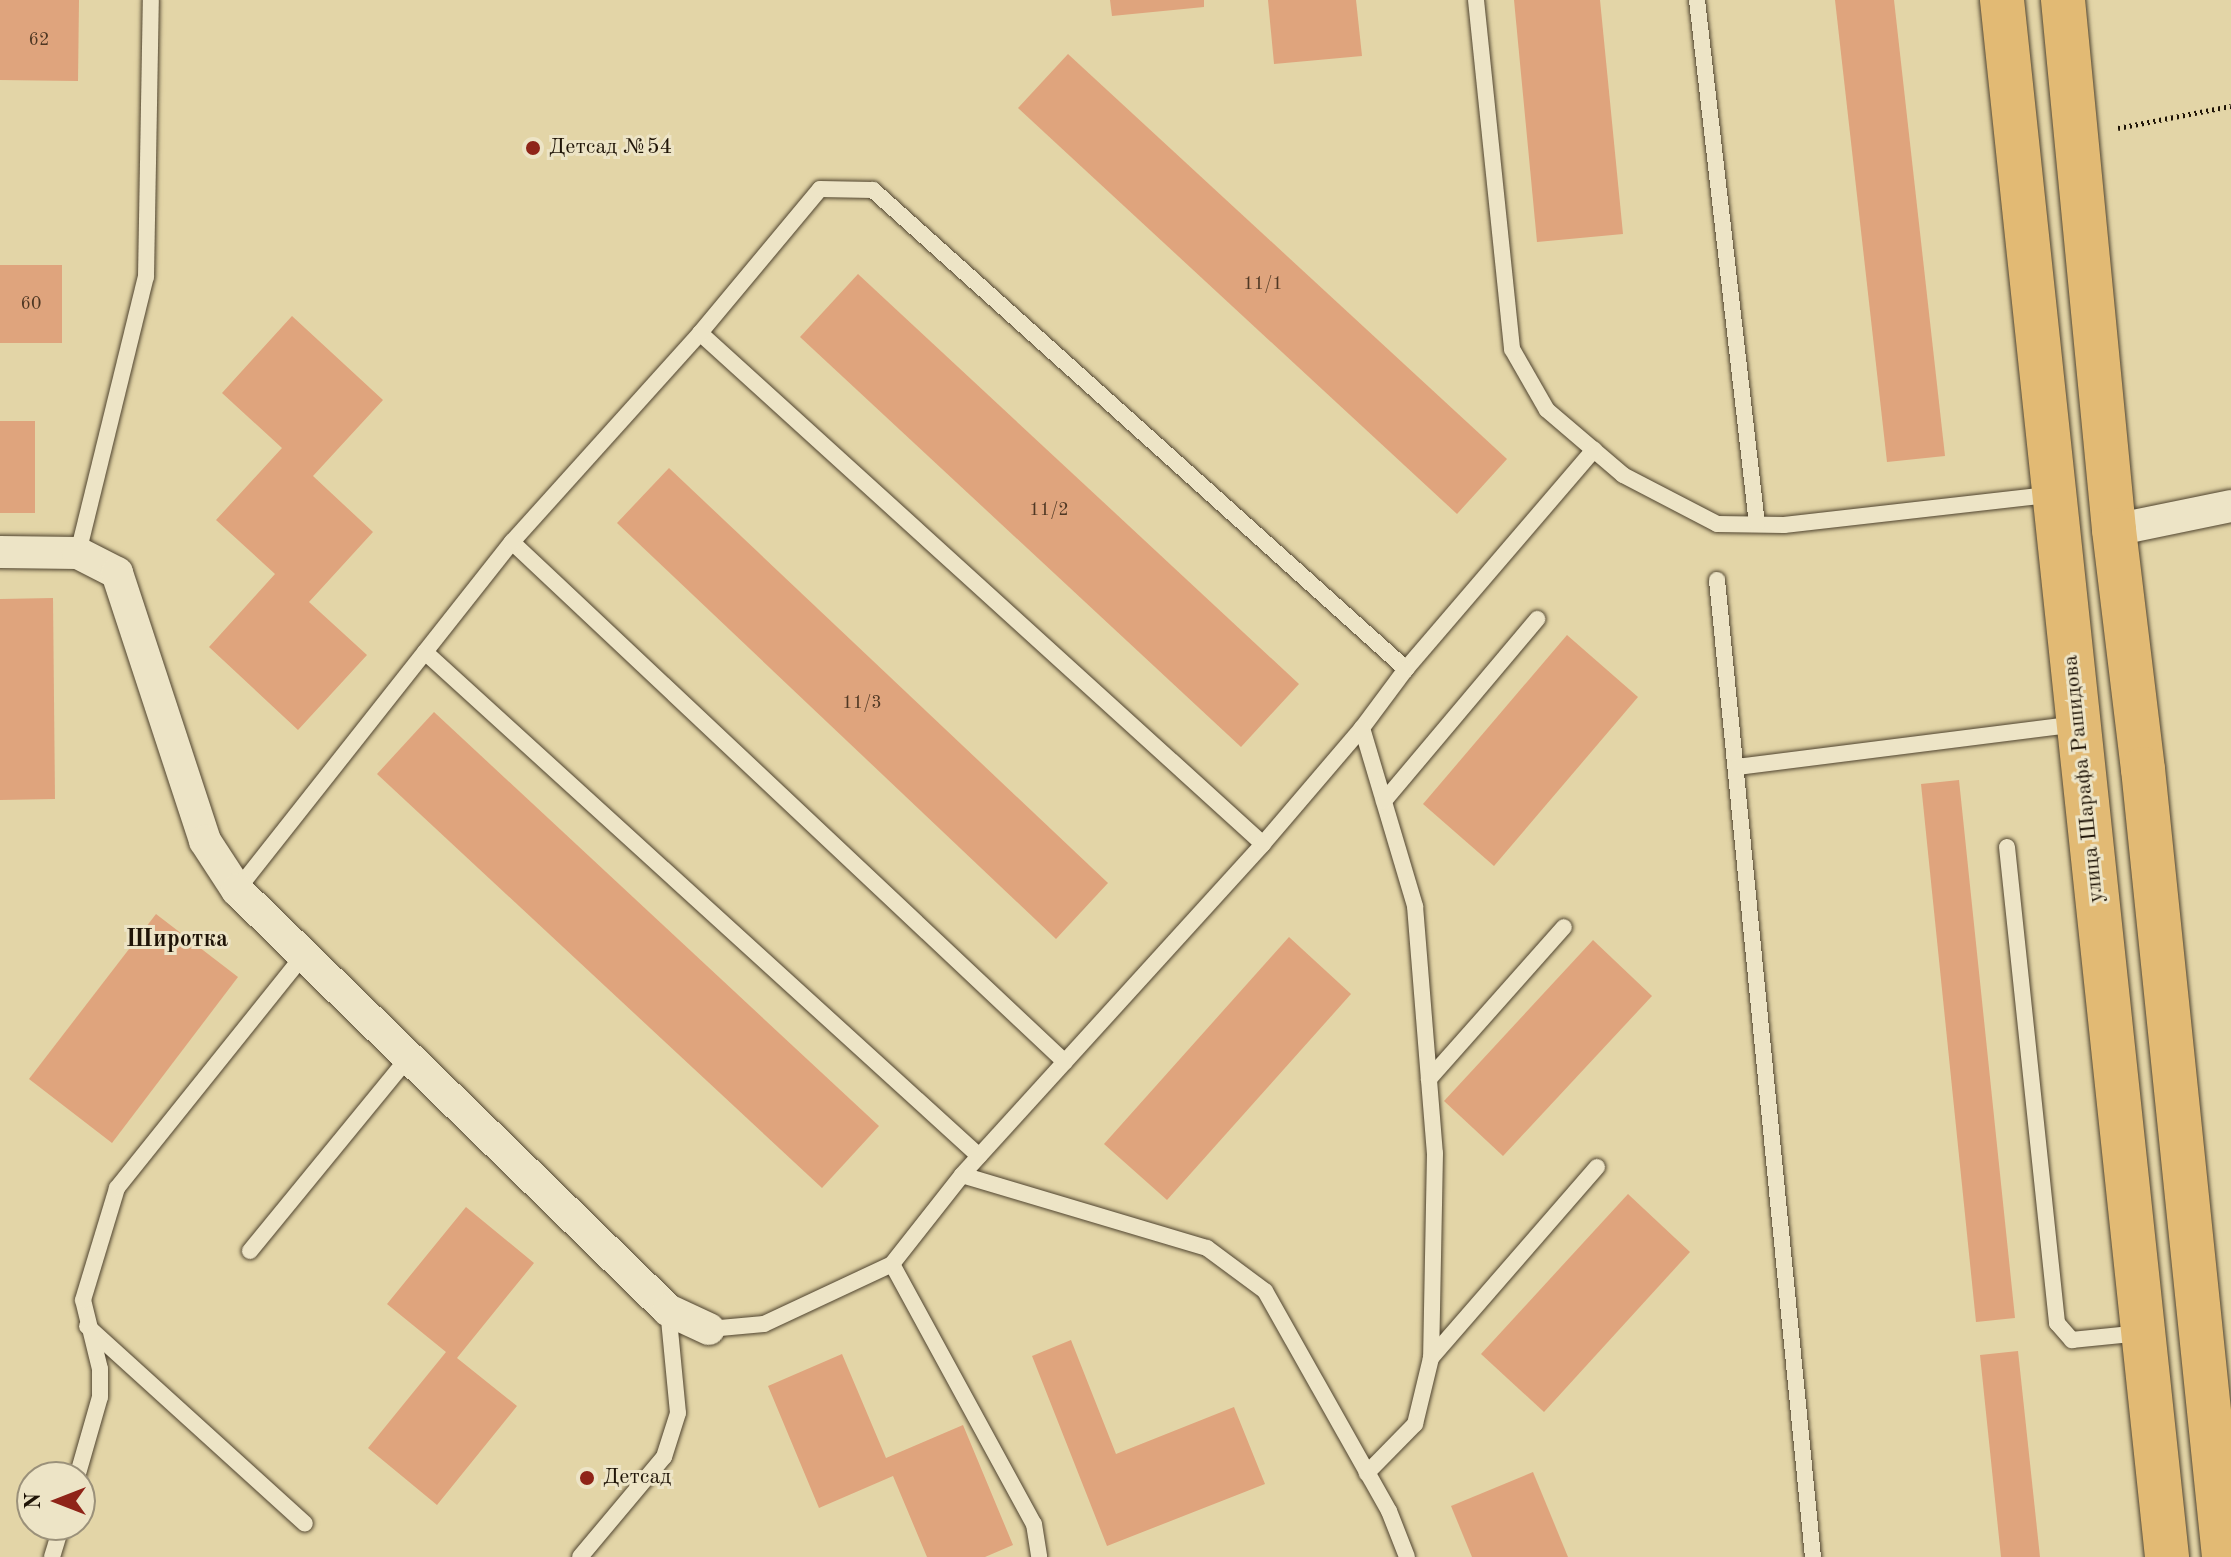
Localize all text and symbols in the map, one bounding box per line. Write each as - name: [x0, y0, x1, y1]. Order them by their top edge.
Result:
- house number: 62: [29, 29, 49, 51]
- place label: Детсад №54: [549, 135, 672, 161]
- marker: Детсад №54: [524, 139, 542, 157]
- house number: 11/1: [1243, 273, 1283, 295]
- house number: 60: [21, 293, 41, 315]
- house number: 11/2: [1029, 499, 1069, 521]
- street label: улица Шарафа Рашидова: [2058, 654, 2110, 904]
- house number: 11/3: [842, 692, 882, 714]
- district label: Широтка: [126, 927, 228, 955]
- north arrow: [16, 1461, 96, 1541]
- place label: Детсад: [603, 1465, 671, 1491]
- marker: Детсад: [578, 1469, 596, 1487]
- text: N: [23, 1493, 45, 1509]

